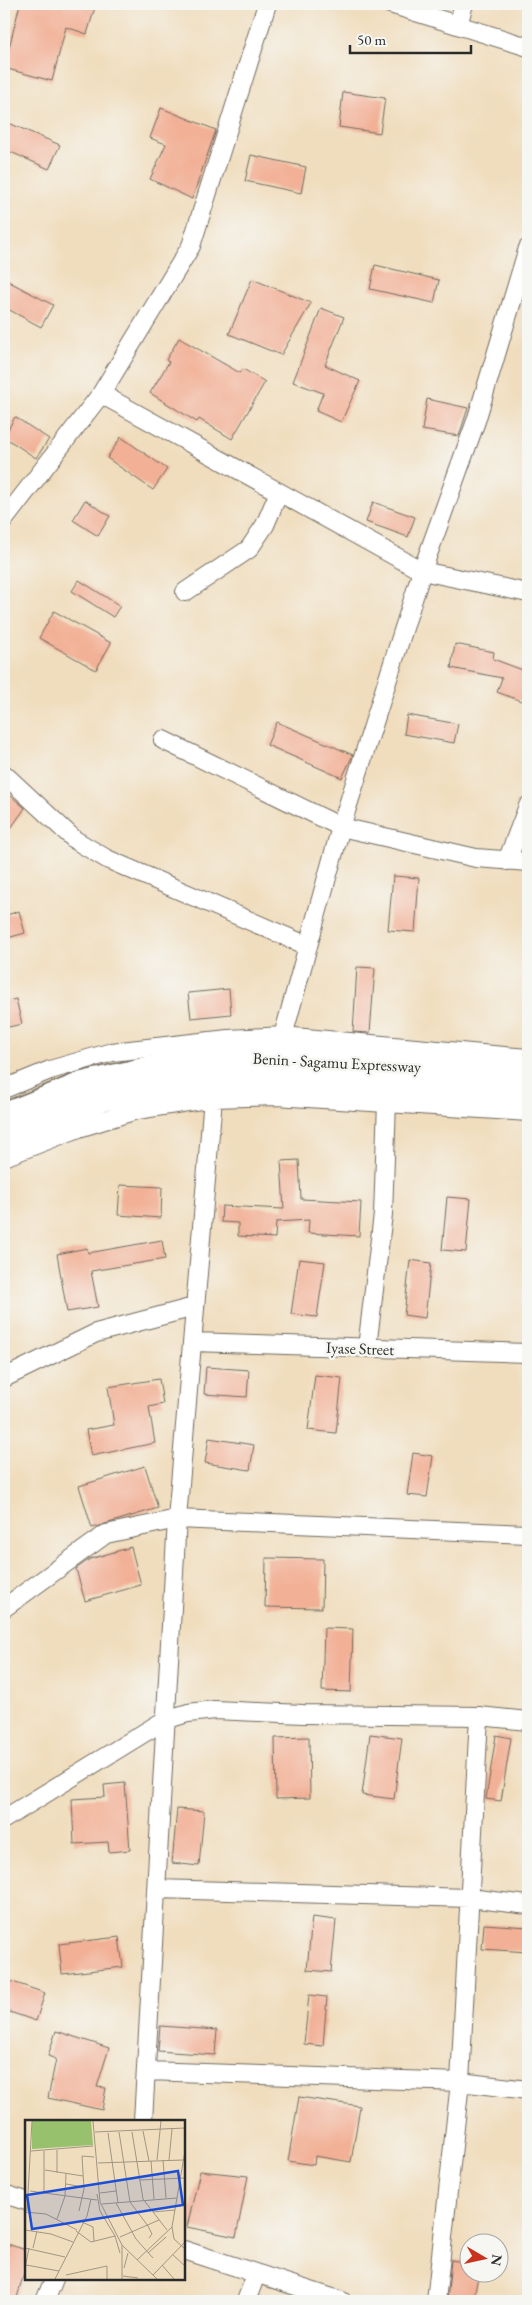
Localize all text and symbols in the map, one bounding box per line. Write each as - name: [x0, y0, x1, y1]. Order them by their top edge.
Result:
- scale bar: [350, 22, 471, 54]
- text: 50 m: [357, 30, 386, 49]
- street label: Benin - Sagamu Expressway: [252, 1048, 423, 1077]
- street label: Iyase Street: [325, 1337, 395, 1360]
- inset map: [25, 2120, 185, 2280]
- north arrow: [460, 2232, 510, 2282]
- text: N: [487, 2253, 507, 2268]

